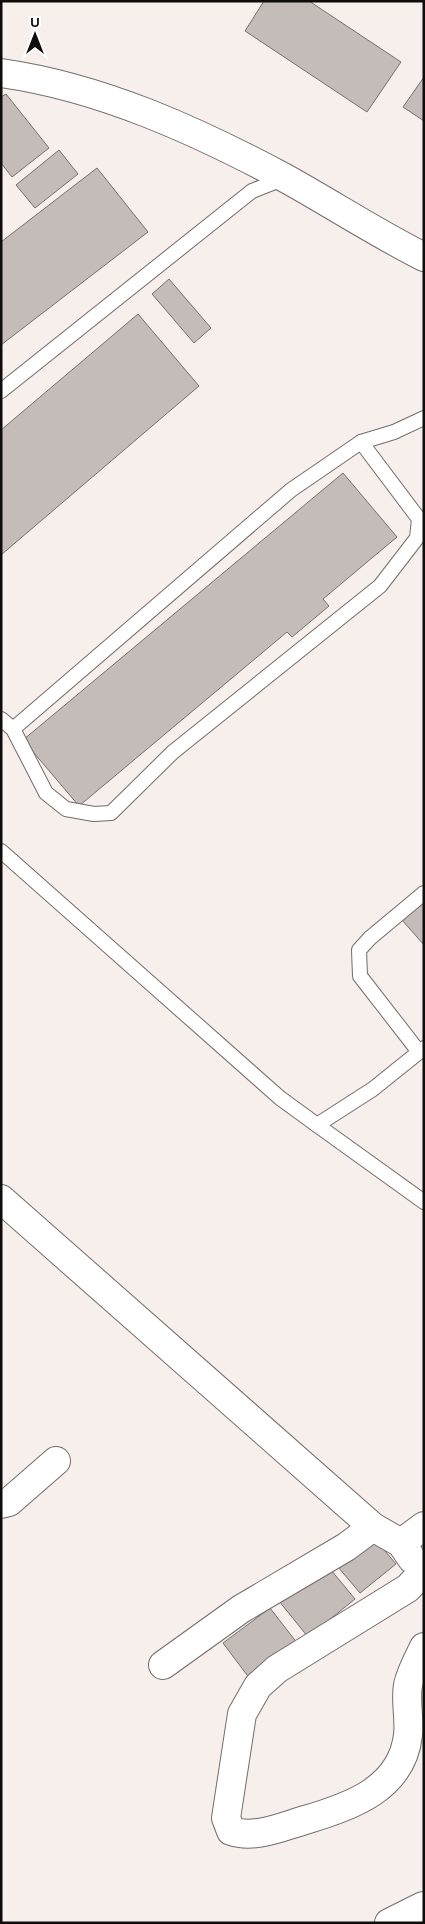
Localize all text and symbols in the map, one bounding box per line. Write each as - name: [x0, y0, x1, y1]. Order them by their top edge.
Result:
- north arrow: [10, 10, 60, 60]
- text: U: [30, 15, 40, 32]

